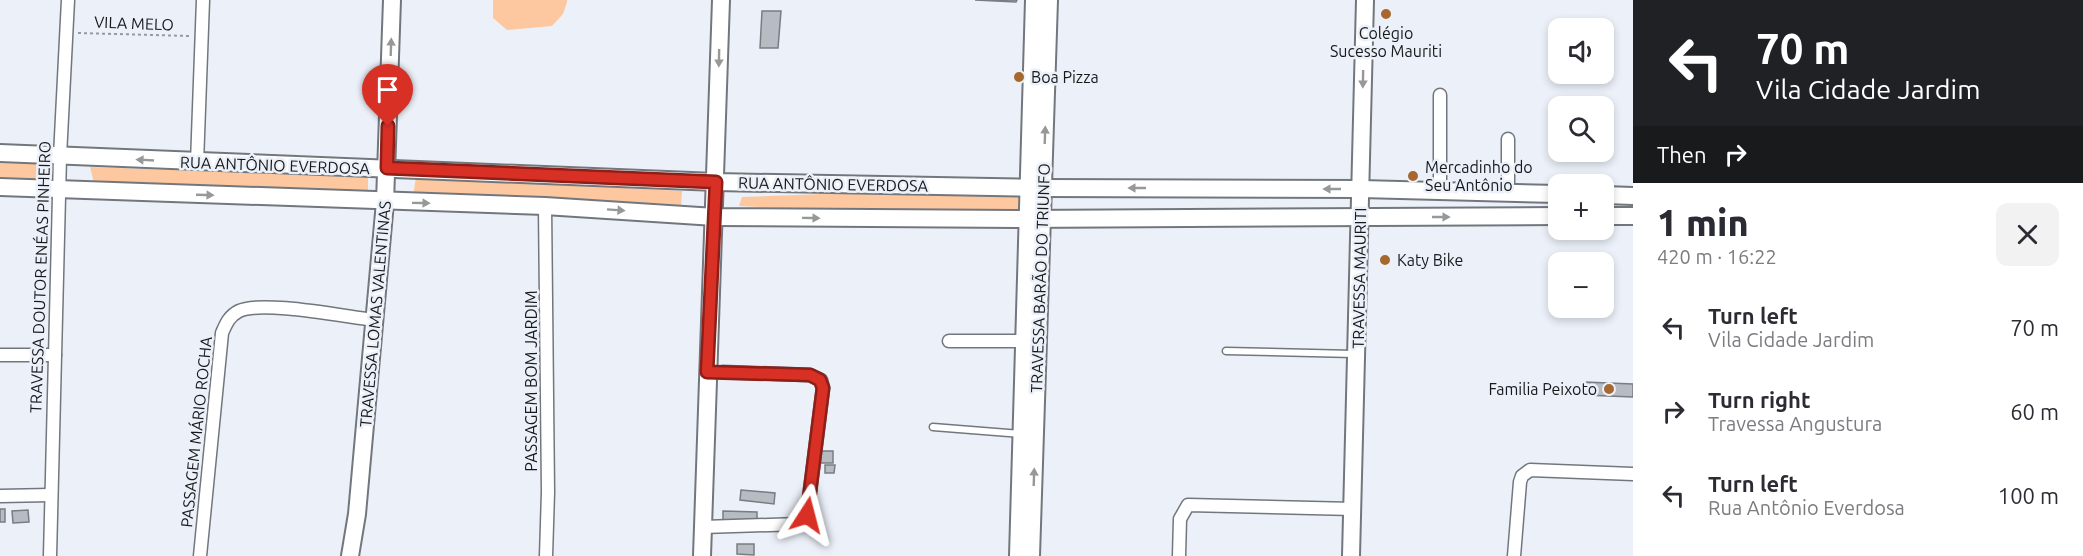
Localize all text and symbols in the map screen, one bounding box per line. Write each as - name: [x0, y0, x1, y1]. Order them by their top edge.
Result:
- marker: Colégio Sucesso Mauriti: [1379, 7, 1393, 21]
- street label: VILA MELO: [94, 13, 174, 33]
- map controls: [1548, 18, 1614, 318]
- button: sound: [1548, 18, 1614, 84]
- place label: Colégio Sucesso Mauriti: [1330, 24, 1442, 60]
- icon: left: [1657, 24, 1735, 102]
- text: 70 m: [1756, 25, 1850, 72]
- one-way arrow: [386, 37, 396, 56]
- one-way arrow: [715, 49, 724, 68]
- pin: [362, 64, 413, 126]
- place label: Boa Pizza: [1031, 68, 1099, 86]
- marker: Boa Pizza: [1012, 70, 1026, 84]
- one-way arrow: [1359, 70, 1368, 89]
- icon: arrive: [371, 73, 404, 106]
- text: Vila Cidade Jardim: [1756, 74, 1980, 104]
- button: search: [1548, 96, 1614, 162]
- one-way arrow: [1040, 125, 1050, 144]
- icon: right: [1719, 138, 1752, 171]
- street label: TRAVESSA DOUTOR ENÉAS PINHEIRO: [24, 141, 54, 413]
- text: Then: [1657, 142, 1707, 167]
- street label: RUA ANTÔNIO EVERDOSA: [180, 152, 371, 177]
- one-way arrow: [135, 156, 154, 165]
- place label: Mercadinho do Seu Antônio: [1425, 158, 1533, 194]
- street label: TRAVESSA BARÃO DO TRIUNFO: [1026, 163, 1053, 393]
- marker: Mercadinho do Seu Antônio: [1406, 169, 1420, 183]
- street label: RUA ANTÔNIO EVERDOSA: [738, 172, 929, 195]
- button: +: [1548, 174, 1614, 240]
- one-way arrow: [1128, 183, 1147, 193]
- one-way arrow: [1323, 184, 1342, 194]
- one-way arrow: [196, 190, 215, 200]
- one-way arrow: [412, 198, 431, 208]
- street label: TRAVESSA LOMAS VALENTINAS: [356, 200, 394, 428]
- text: 1 min: [1657, 202, 1749, 243]
- button: close: [1996, 203, 2059, 266]
- one-way arrow: [607, 206, 626, 215]
- street label: TRAVESSA MAURITI: [1349, 207, 1369, 349]
- one-way arrow: [1432, 212, 1451, 222]
- one-way arrow: [801, 213, 820, 222]
- text: 420 m · 16:22: [1657, 245, 1777, 268]
- place label: Katy Bike: [1397, 251, 1463, 269]
- button: −: [1548, 252, 1614, 318]
- marker: Katy Bike: [1378, 253, 1392, 267]
- street label: PASSAGEM BOM JARDIM: [522, 290, 540, 472]
- text: Turn left: [1708, 303, 1798, 328]
- icon: left: [1657, 311, 1690, 344]
- text: 70 m: [2010, 315, 2059, 340]
- text: Vila Cidade Jardim: [1708, 328, 1874, 351]
- street label: PASSAGEM MÁRIO ROCHA: [175, 335, 215, 528]
- place label: Familia Peixoto: [1488, 380, 1597, 398]
- marker: Familia Peixoto: [1602, 382, 1616, 396]
- text: Turn right: [1708, 387, 1810, 412]
- icon: right: [1657, 395, 1690, 428]
- text: 60 m: [2010, 399, 2059, 424]
- text: Travessa Angustura: [1708, 412, 1882, 435]
- one-way arrow: [1029, 467, 1039, 486]
- text: Turn left: [1708, 471, 1798, 496]
- icon: left: [1657, 479, 1690, 512]
- position arrow: [775, 483, 839, 547]
- text: 100 m: [1998, 483, 2059, 508]
- text: Rua Antônio Everdosa: [1708, 496, 1905, 519]

